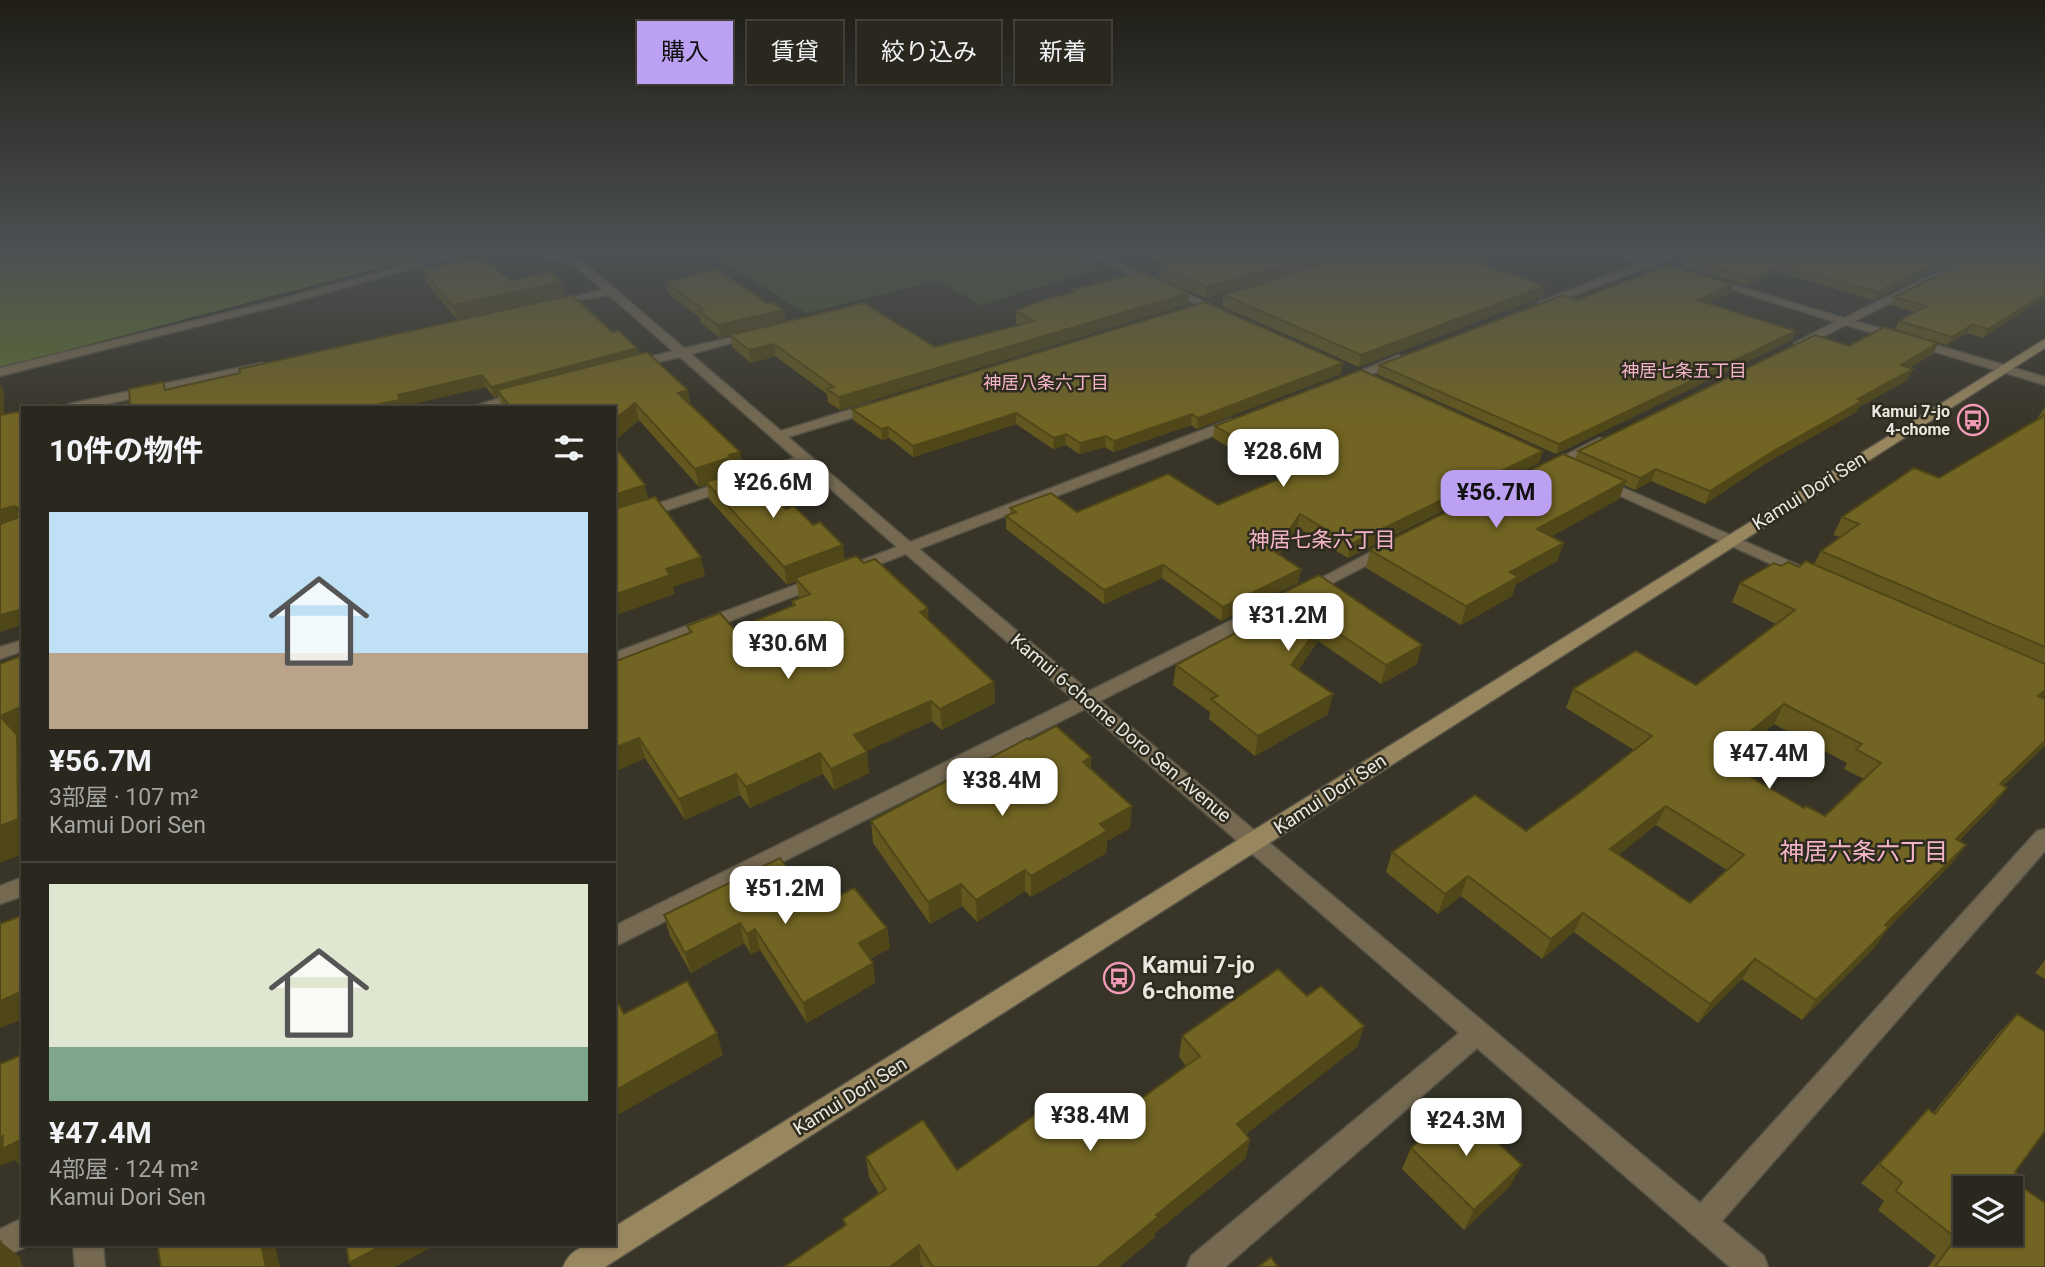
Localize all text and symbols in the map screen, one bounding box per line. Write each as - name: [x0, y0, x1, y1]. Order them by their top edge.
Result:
- chip: 購入: [637, 21, 733, 84]
- chip: 賃貸: [747, 21, 843, 84]
- chip: 絞り込み: [857, 21, 1001, 84]
- chip: 新着: [1015, 21, 1111, 84]
- district label: 神居七条五丁目: [1621, 360, 1747, 381]
- district label: 神居八条六丁目: [983, 372, 1109, 393]
- place label: Kamui 7-jo 4-chome: [1872, 402, 1950, 439]
- bus stop icon: Kamui 7-jo 4-chome: [1956, 403, 1990, 437]
- icon: filters: [550, 429, 588, 467]
- pin: ¥28.6M: [1226, 430, 1340, 489]
- text: 10件の物件: [49, 433, 203, 468]
- text: ¥28.6M: [1244, 438, 1322, 465]
- street label: Kamui Dori Sen: [1748, 447, 1870, 535]
- pin: ¥26.6M: [716, 461, 830, 520]
- text: ¥26.6M: [734, 469, 812, 496]
- pin: ¥56.7M: [1439, 470, 1553, 530]
- text: ¥56.7M: [1457, 479, 1535, 506]
- district label: 神居七条六丁目: [1249, 528, 1396, 552]
- icon: home: [256, 558, 382, 684]
- pin: ¥31.2M: [1231, 594, 1345, 653]
- text: ¥31.2M: [1249, 602, 1327, 629]
- pin: ¥30.6M: [731, 622, 845, 681]
- street label: Kamui 6-chome Doro Sen Avenue: [1006, 629, 1236, 827]
- text: ¥30.6M: [749, 630, 827, 657]
- pin: ¥47.4M: [1712, 732, 1826, 791]
- text: ¥47.4M: [1730, 740, 1808, 767]
- text: ¥56.7M: [49, 743, 152, 778]
- street label: Kamui Dori Sen: [1269, 749, 1391, 839]
- pin: ¥38.4M: [945, 758, 1059, 818]
- text: ¥38.4M: [963, 767, 1041, 794]
- text: 3部屋 · 107 m²: [49, 784, 198, 811]
- text: Kamui Dori Sen: [49, 812, 206, 839]
- district label: 神居六条六丁目: [1780, 838, 1948, 866]
- pin: ¥51.2M: [728, 866, 842, 926]
- text: ¥51.2M: [746, 875, 824, 902]
- icon: home: [256, 930, 382, 1056]
- place label: Kamui 7-jo 6-chome: [1142, 952, 1255, 1005]
- bus stop icon: Kamui 7-jo 6-chome: [1102, 961, 1136, 995]
- street label: Kamui Dori Sen: [789, 1052, 911, 1140]
- pin: ¥38.4M: [1033, 1094, 1147, 1153]
- pin: ¥24.3M: [1409, 1098, 1523, 1158]
- text: ¥38.4M: [1051, 1102, 1129, 1129]
- text: ¥24.3M: [1427, 1107, 1505, 1134]
- text: ¥47.4M: [49, 1115, 152, 1150]
- text: 4部屋 · 124 m²: [49, 1156, 198, 1183]
- map controls: [1953, 1176, 2023, 1246]
- button: layers: [1953, 1176, 2023, 1246]
- text: Kamui Dori Sen: [49, 1184, 206, 1211]

